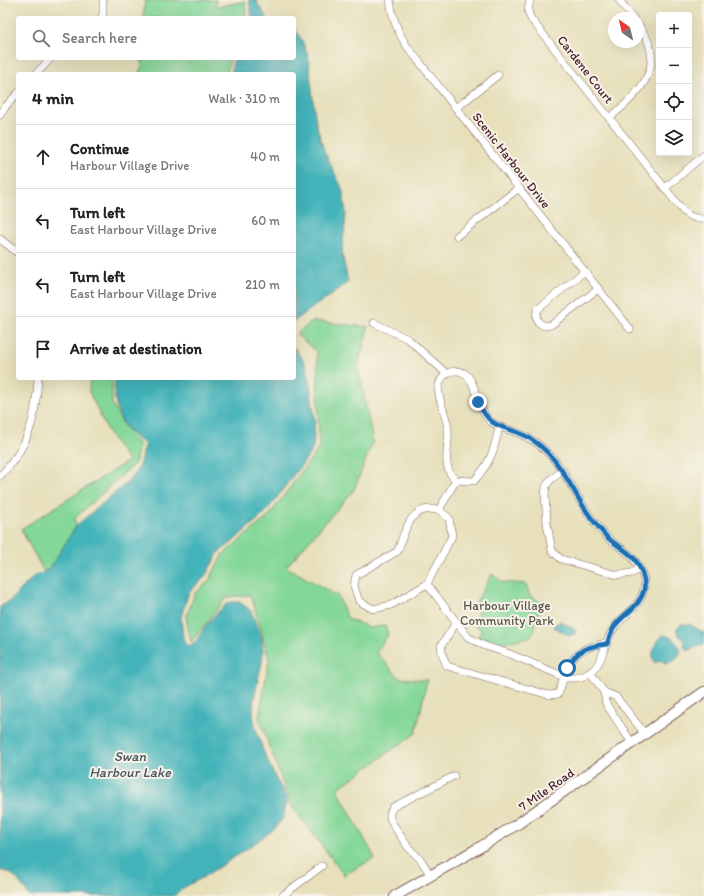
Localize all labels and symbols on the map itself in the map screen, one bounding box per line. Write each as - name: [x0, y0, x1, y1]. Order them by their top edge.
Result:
- north arrow: [608, 12, 644, 48]
- street label: Cardene Court: [554, 32, 617, 106]
- street label: Scenic Harbour Drive: [469, 109, 554, 211]
- route end: [469, 393, 487, 411]
- park label: Harbour Village Community Park: [460, 598, 554, 628]
- route start: [558, 659, 576, 677]
- water label: Swan Harbour Lake: [89, 748, 172, 781]
- street label: 7 Mile Road: [516, 765, 577, 814]

